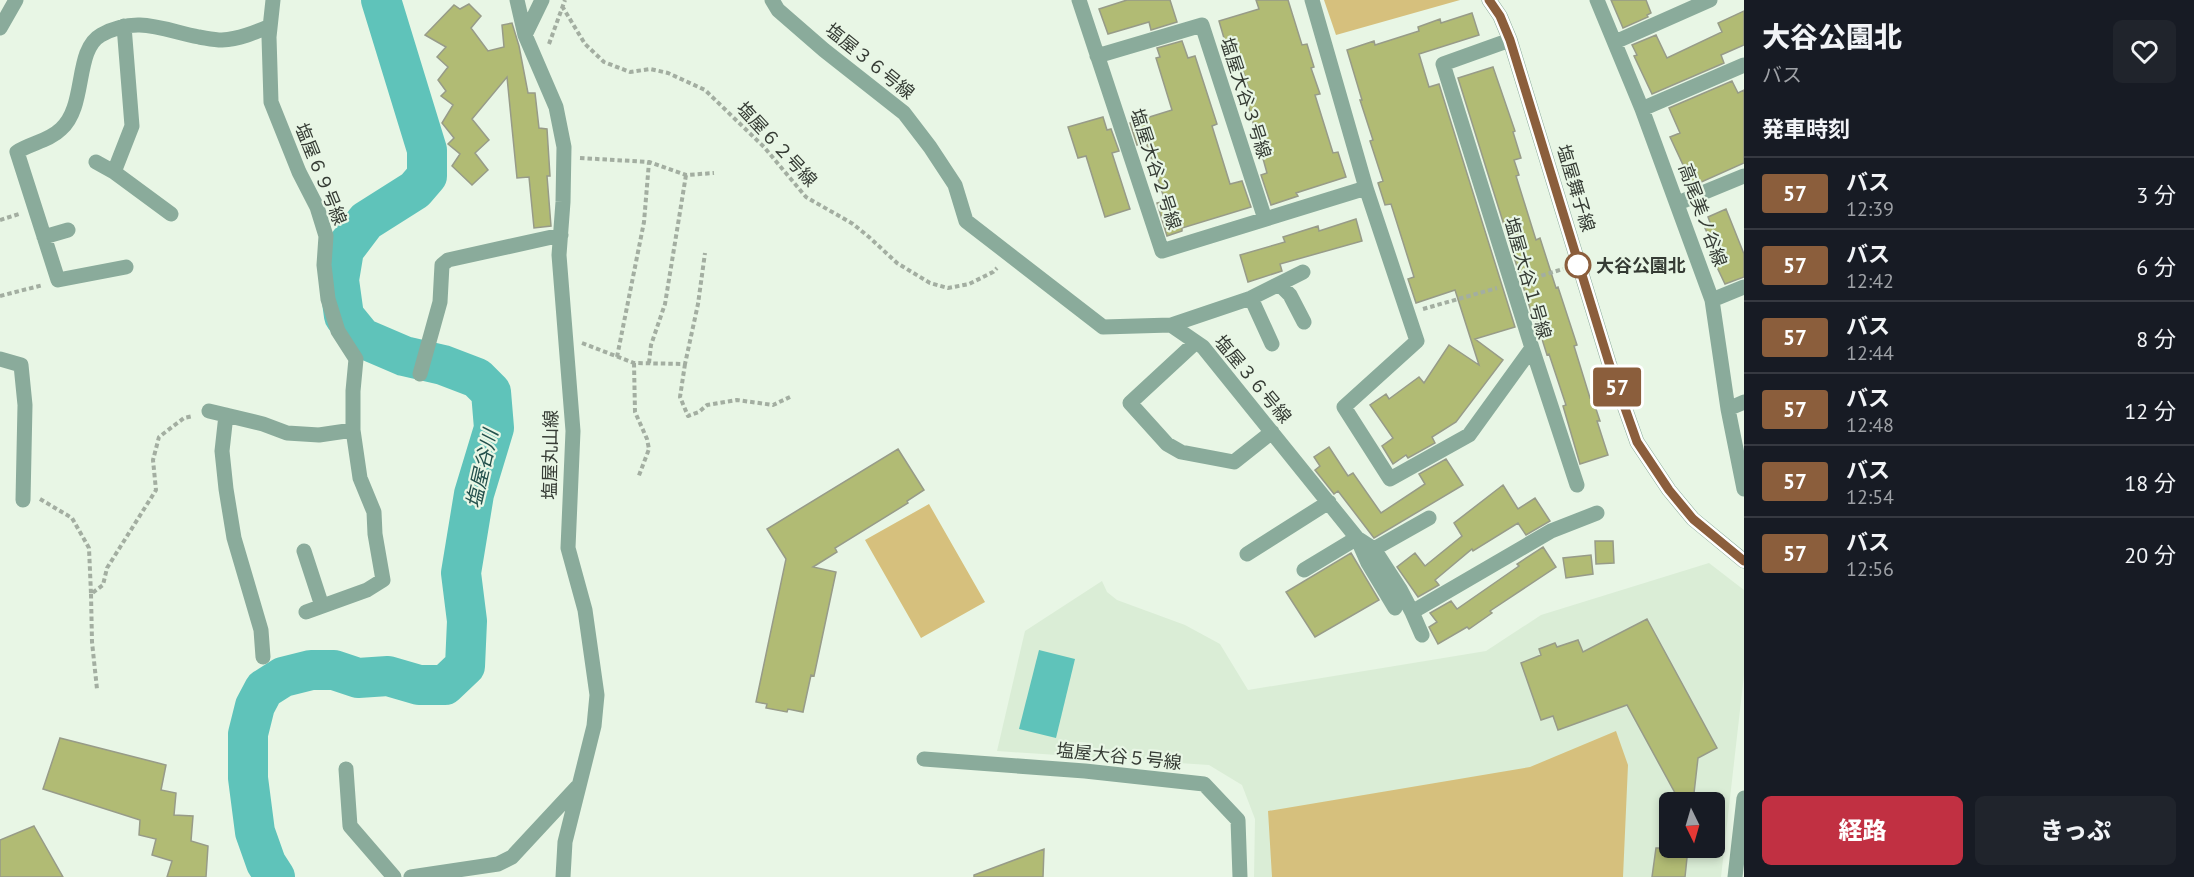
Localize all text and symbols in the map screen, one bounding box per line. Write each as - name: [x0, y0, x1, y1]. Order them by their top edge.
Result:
- street label: 塩屋３６号線: [821, 18, 919, 104]
- text: 大谷公園北: [1762, 18, 1902, 55]
- button: heart: [2113, 20, 2176, 83]
- street label: 塩屋大谷３号線: [1216, 35, 1276, 161]
- text: バス: [1762, 62, 1802, 88]
- street label: 塩屋６２号線: [732, 97, 822, 191]
- street label: 塩屋大谷２号線: [1126, 106, 1186, 232]
- text: 発車時刻: [1762, 115, 1850, 143]
- street label: 塩屋６９号線: [290, 120, 352, 228]
- street label: 塩屋舞子線: [1552, 142, 1600, 234]
- street label: 高尾美ノ谷線: [1674, 160, 1732, 270]
- text: バス: [1846, 168, 1890, 196]
- text: 57: [1783, 180, 1807, 207]
- text: 3 分: [2136, 181, 2176, 209]
- text: 12:39: [1846, 196, 1894, 222]
- street label: 塩屋大谷１号線: [1500, 214, 1556, 342]
- text: バス: [1846, 240, 1890, 268]
- marker: 大谷公園北: [1565, 252, 1591, 278]
- text: 57: [1783, 252, 1807, 279]
- text: 6 分: [2136, 253, 2176, 281]
- place label: 大谷公園北: [1596, 254, 1686, 277]
- text: 12:42: [1846, 268, 1894, 294]
- text: バス: [1846, 312, 1890, 340]
- text: 57: [1783, 324, 1807, 351]
- text: 8 分: [2136, 325, 2176, 353]
- street label: 塩屋３６号線: [1209, 330, 1297, 428]
- text: 12:44: [1846, 340, 1894, 366]
- line badge: 57: [1590, 368, 1644, 406]
- text: 57: [1605, 374, 1629, 401]
- text: バス: [1846, 384, 1890, 412]
- text: 57: [1783, 396, 1807, 423]
- text: 12 分: [2124, 397, 2176, 425]
- street label: 塩屋丸山線: [538, 410, 562, 500]
- text: 12:48: [1846, 412, 1894, 438]
- water label: 塩屋谷川: [460, 425, 504, 511]
- text: バス: [1846, 456, 1890, 484]
- text: 57: [1783, 468, 1807, 495]
- text: 18 分: [2124, 469, 2176, 497]
- text: 12:54: [1846, 484, 1894, 510]
- text: バス: [1846, 528, 1890, 556]
- text: 57: [1783, 540, 1807, 567]
- text: 20 分: [2124, 541, 2176, 569]
- text: 12:56: [1846, 556, 1894, 582]
- street label: 塩屋大谷５号線: [1055, 738, 1183, 774]
- north arrow: [1659, 792, 1725, 858]
- map controls: [1659, 792, 1725, 858]
- button: 経路: [1762, 796, 1963, 865]
- button: きっぷ: [1975, 796, 2176, 865]

